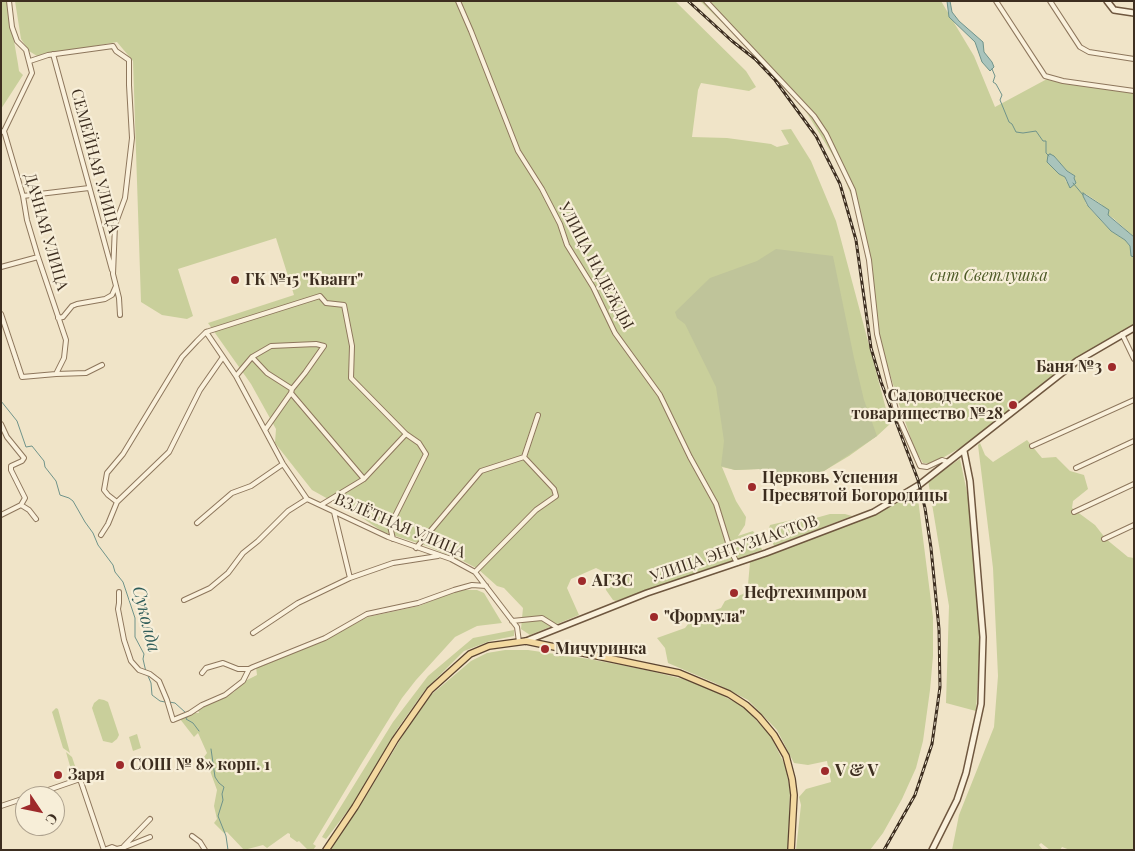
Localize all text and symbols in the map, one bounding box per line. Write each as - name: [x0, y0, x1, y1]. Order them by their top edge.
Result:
- street label: СЕМЕЙНАЯ УЛИЦА: [67, 87, 123, 235]
- street label: ДАЧНАЯ УЛИЦА: [20, 171, 72, 293]
- street label: УЛИЦА НАДЕЖДЫ: [554, 199, 638, 333]
- park label: снт Светлушка: [930, 266, 1048, 286]
- place label: ГК №15 "Квант": [245, 270, 363, 290]
- marker: ГК №15 "Квант": [229, 274, 241, 286]
- place label: Баня №3: [1036, 357, 1102, 377]
- marker: Баня №3: [1106, 361, 1118, 373]
- place label: Садоводческое товарищество №28: [851, 386, 1003, 424]
- marker: Садоводческое товарищество №28: [1007, 399, 1019, 411]
- place label: Церковь Успения Пресвятой Богородицы: [762, 468, 948, 506]
- marker: Церковь Успения Пресвятой Богородицы: [746, 481, 758, 493]
- street label: ВЗЛЁТНАЯ УЛИЦА: [331, 490, 469, 562]
- street label: УЛИЦА ЭНТУЗИАСТОВ: [648, 511, 820, 587]
- place label: АГЗС: [592, 571, 633, 591]
- marker: АГЗС: [576, 575, 588, 587]
- place label: Нефтехимпром: [744, 583, 867, 603]
- water label: Суколда: [127, 584, 165, 654]
- marker: Нефтехимпром: [728, 587, 740, 599]
- place label: "Формула": [664, 607, 745, 627]
- marker: "Формула": [648, 611, 660, 623]
- place label: Мичуринка: [555, 639, 647, 659]
- marker: Мичуринка: [539, 643, 551, 655]
- place label: СОШ № 8» корп. 1: [130, 755, 270, 775]
- marker: СОШ № 8» корп. 1: [114, 759, 126, 771]
- place label: V & V: [835, 761, 878, 781]
- place label: Заря: [68, 765, 105, 785]
- marker: V & V: [819, 765, 831, 777]
- marker: Заря: [52, 769, 64, 781]
- north arrow: [15, 786, 65, 836]
- text: С: [41, 810, 63, 829]

